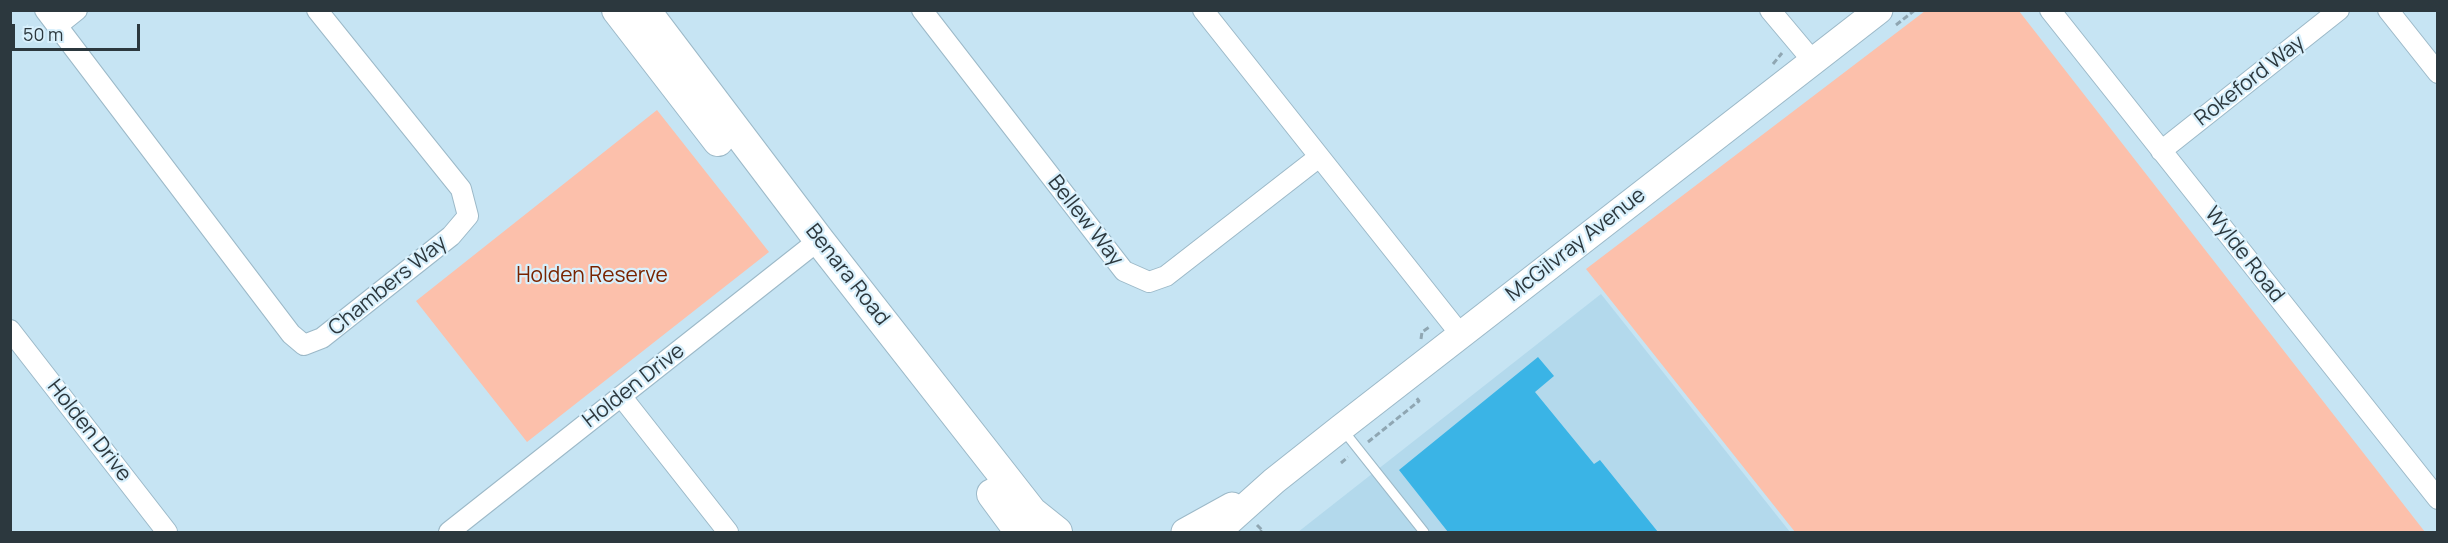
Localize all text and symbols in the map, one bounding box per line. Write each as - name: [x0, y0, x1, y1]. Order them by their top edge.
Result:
- scale bar: [15, 12, 142, 50]
- text: 50 m: [23, 22, 63, 46]
- street label: Rokeford Way: [2190, 30, 2310, 132]
- street label: Bellew Way: [1042, 171, 1128, 271]
- street label: McGilvray Avenue: [1501, 183, 1651, 307]
- street label: Wylde Road: [2199, 202, 2289, 308]
- street label: Benara Road: [800, 219, 894, 331]
- street label: Chambers Way: [324, 231, 452, 341]
- park label: Holden Reserve: [516, 263, 668, 289]
- street label: Holden Drive: [578, 339, 690, 433]
- street label: Holden Drive: [42, 375, 136, 487]

